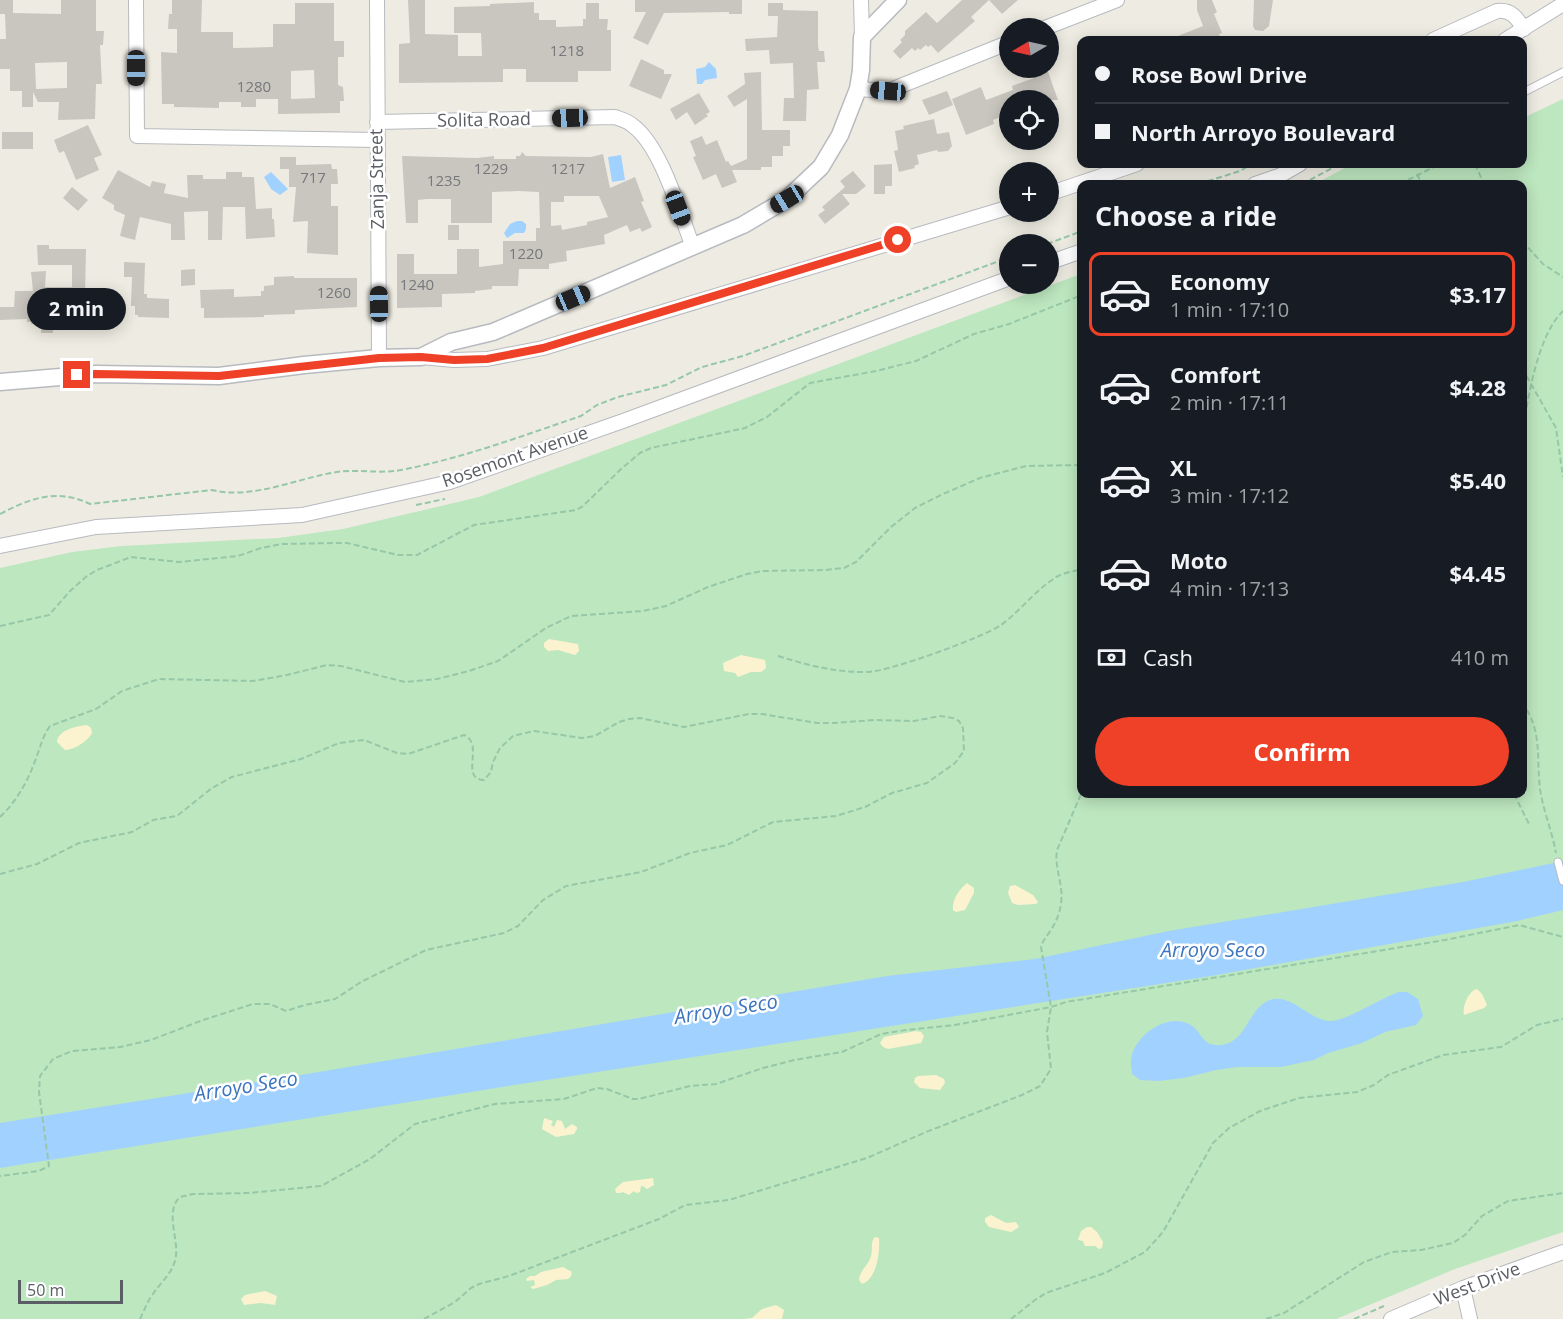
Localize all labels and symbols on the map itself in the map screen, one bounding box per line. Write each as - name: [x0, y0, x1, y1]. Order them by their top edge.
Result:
- north arrow: [999, 18, 1059, 78]
- house number: 1218: [550, 40, 584, 60]
- car: [127, 50, 145, 86]
- house number: 1280: [237, 76, 271, 96]
- car: [869, 80, 907, 102]
- street label: Solita Road: [437, 106, 531, 132]
- car: [552, 108, 588, 128]
- street label: Zanja Street: [363, 128, 389, 230]
- house number: 1229: [474, 158, 508, 178]
- house number: 1217: [551, 158, 585, 178]
- house number: 717: [300, 167, 326, 187]
- house number: 1235: [427, 170, 461, 190]
- car: [767, 182, 807, 216]
- car: [663, 188, 693, 228]
- route start: [884, 226, 911, 253]
- house number: 1220: [509, 243, 543, 263]
- house number: 1240: [400, 274, 434, 294]
- house number: 1260: [317, 282, 351, 302]
- car: [553, 283, 593, 313]
- car: [370, 286, 388, 322]
- callout: 2 min: [28, 288, 127, 330]
- route end: [63, 361, 90, 388]
- street label: Rosemont Avenue: [438, 420, 591, 492]
- water label: Arroyo Seco: [1159, 936, 1265, 963]
- water label: Arroyo Seco: [670, 987, 780, 1030]
- water label: Arroyo Seco: [190, 1064, 300, 1107]
- street label: West Drive: [1430, 1256, 1523, 1310]
- scale bar: [18, 1277, 123, 1304]

